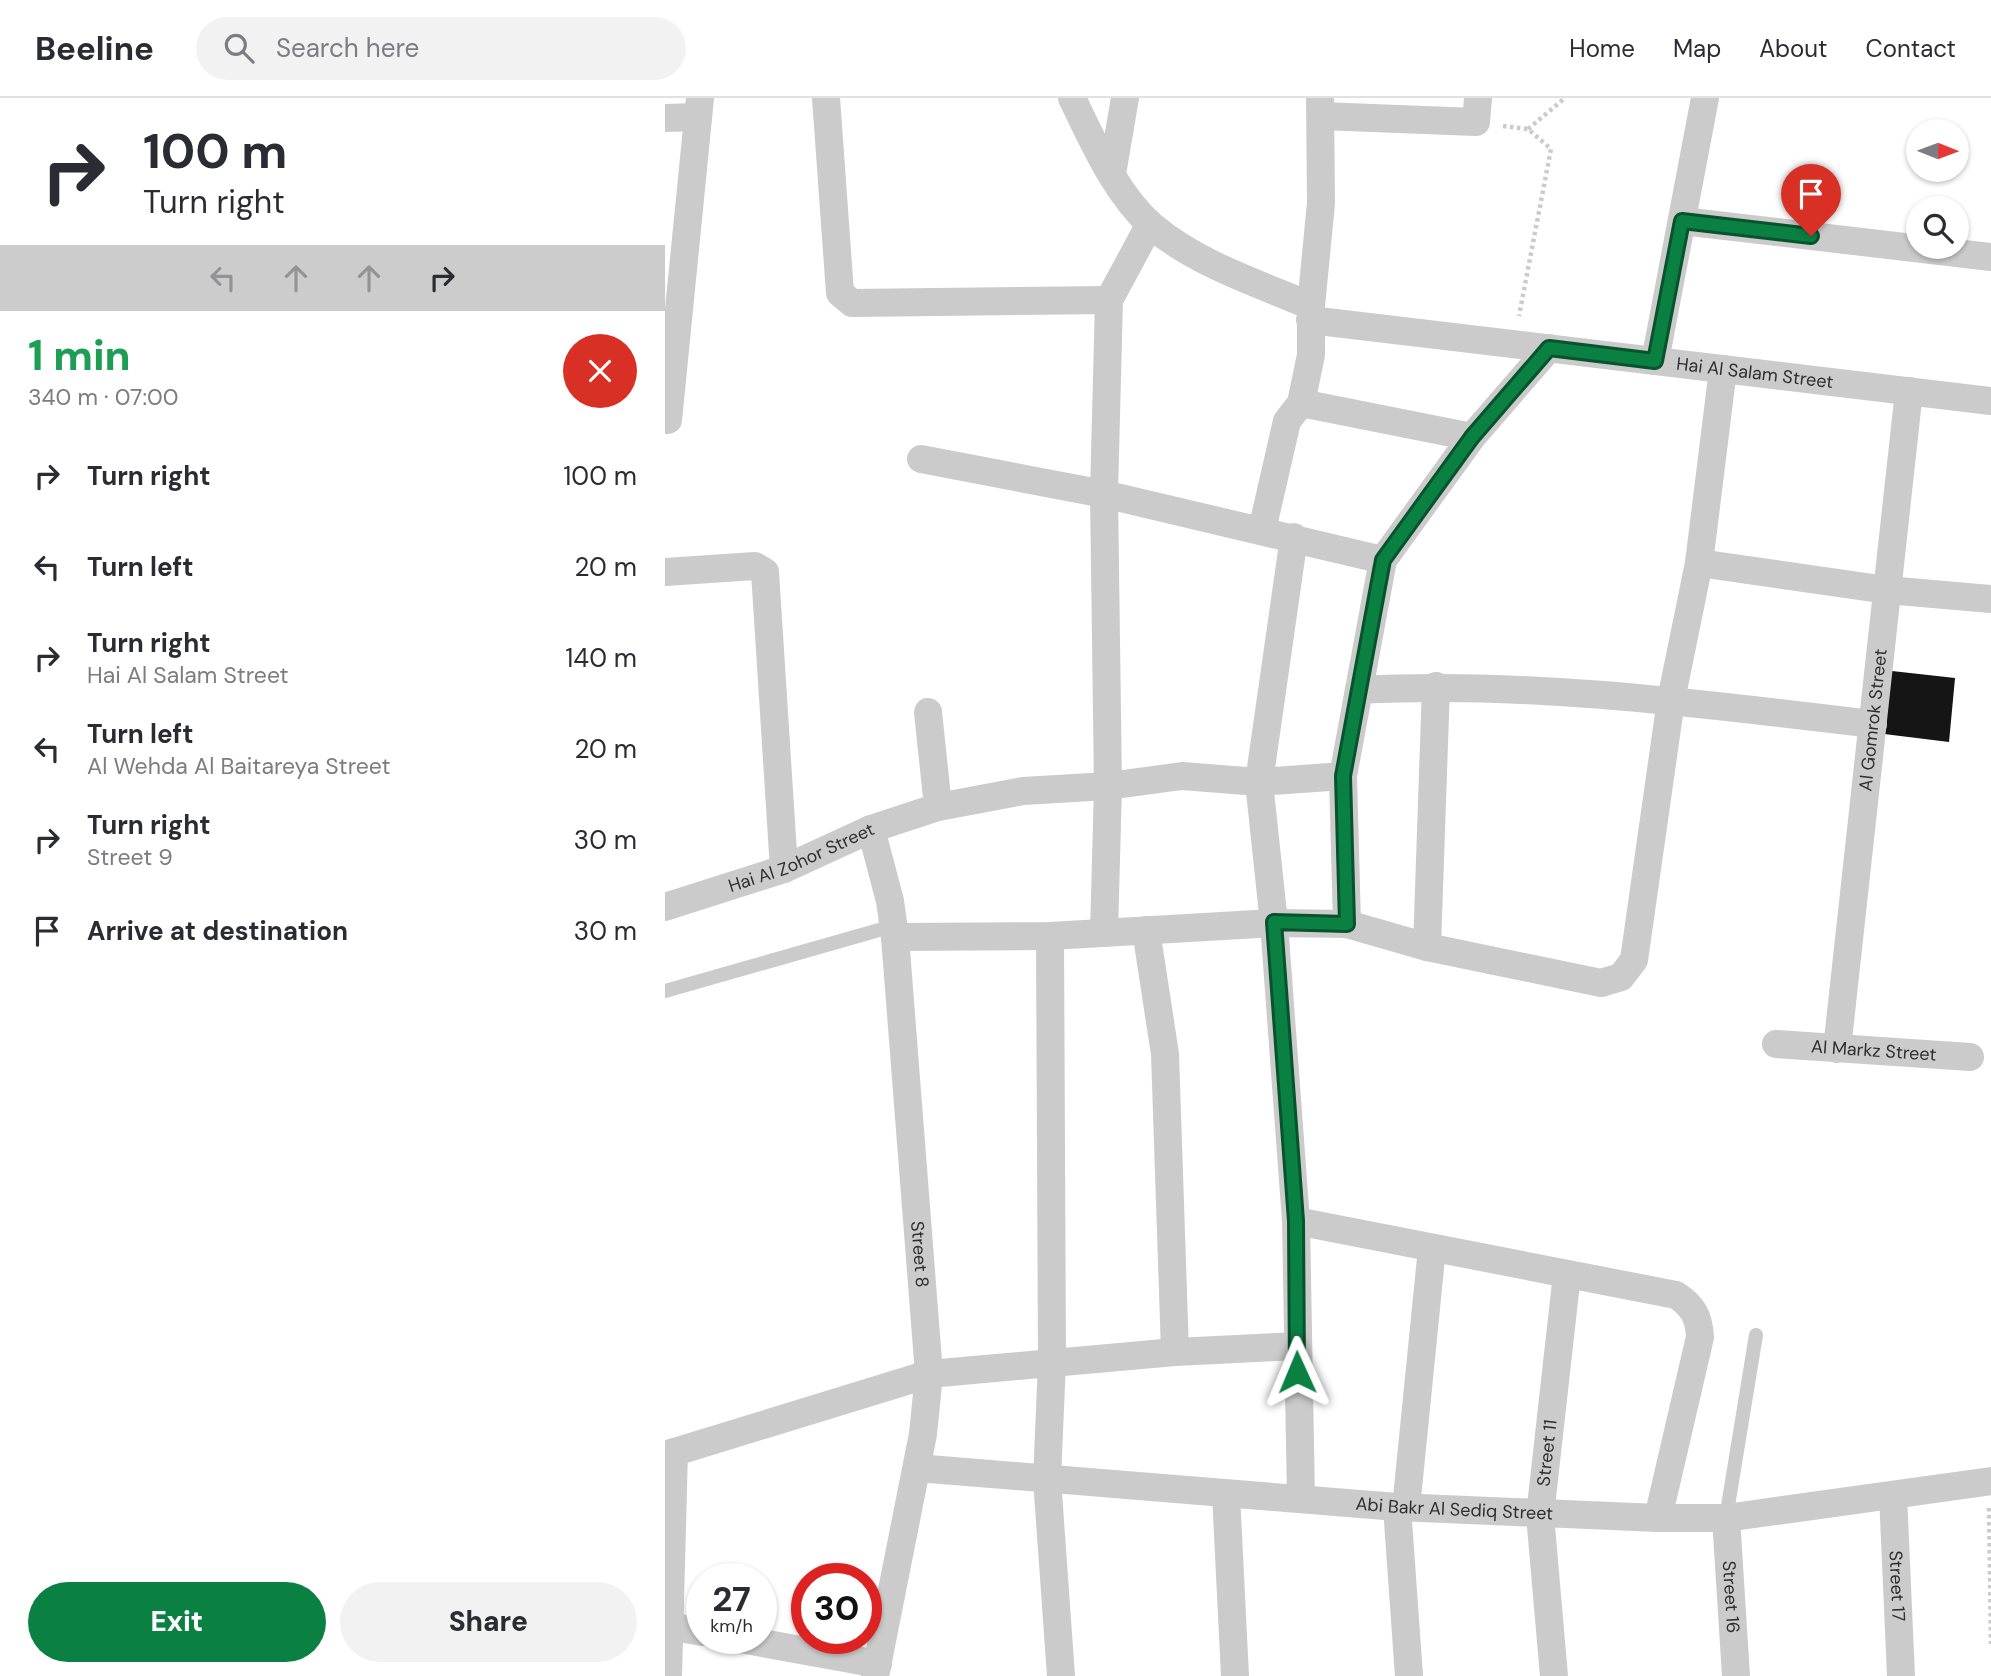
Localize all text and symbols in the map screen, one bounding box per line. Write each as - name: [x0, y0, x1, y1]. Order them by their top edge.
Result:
- search box: [196, 17, 686, 80]
- text: Beeline: [35, 27, 154, 70]
- icon: search: [220, 29, 258, 67]
- text: Search here: [276, 31, 419, 65]
- text: Home: [1569, 33, 1635, 64]
- text: Map: [1673, 33, 1721, 64]
- text: About: [1759, 33, 1828, 64]
- text: Contact: [1866, 33, 1956, 64]
- text: 100 m: [143, 119, 287, 183]
- north arrow: [1906, 119, 1969, 182]
- map controls: [1906, 119, 1969, 259]
- icon: right: [28, 126, 119, 217]
- pin: [1781, 164, 1841, 236]
- icon: arrive: [1792, 175, 1830, 213]
- text: Turn right: [143, 181, 285, 223]
- button: search: [1906, 196, 1969, 259]
- icon: left: [204, 259, 242, 297]
- icon: ahead: [277, 259, 315, 297]
- icon: ahead: [350, 259, 388, 297]
- icon: right: [423, 259, 461, 297]
- text: 1 min: [28, 328, 131, 383]
- button: close: [563, 334, 637, 408]
- street label: Hai Al Salam Street: [1675, 352, 1835, 394]
- text: 340 m · 07:00: [28, 382, 179, 412]
- icon: right: [28, 457, 66, 495]
- text: Turn right: [87, 459, 211, 493]
- text: 100 m: [563, 459, 637, 493]
- icon: left: [28, 548, 66, 586]
- text: Turn left: [87, 550, 194, 584]
- text: 20 m: [574, 550, 637, 584]
- text: Turn right: [87, 626, 211, 660]
- icon: right: [28, 639, 66, 677]
- text: 140 m: [565, 641, 637, 675]
- street label: Al Gomrok Street: [1853, 648, 1893, 792]
- text: Hai Al Salam Street: [87, 660, 289, 690]
- text: Turn left: [87, 717, 194, 751]
- icon: left: [28, 730, 66, 768]
- text: 20 m: [574, 732, 637, 766]
- text: Al Wehda Al Baitareya Street: [87, 751, 390, 781]
- text: Turn right: [87, 808, 211, 842]
- street label: Hai Al Zohor Street: [725, 817, 878, 898]
- icon: right: [28, 821, 66, 859]
- text: 30 m: [574, 823, 637, 857]
- text: Street 9: [87, 842, 173, 872]
- icon: arrive: [28, 912, 66, 950]
- text: Arrive at destination: [87, 914, 348, 948]
- text: 30 m: [574, 914, 637, 948]
- street label: Al Markz Street: [1810, 1034, 1937, 1067]
- street label: Street 8: [905, 1220, 934, 1288]
- position arrow: [1260, 1335, 1334, 1409]
- street label: Street 11: [1531, 1418, 1563, 1488]
- street label: Abi Bakr Al Sediq Street: [1355, 1492, 1554, 1526]
- street label: Street 17: [1883, 1550, 1911, 1622]
- street label: Street 16: [1717, 1560, 1745, 1634]
- speed limit sign: 30: [791, 1563, 882, 1654]
- text: 27: [712, 1576, 751, 1622]
- button: Exit: [28, 1582, 326, 1662]
- button: Share: [340, 1582, 637, 1662]
- text: km/h: [710, 1614, 753, 1638]

